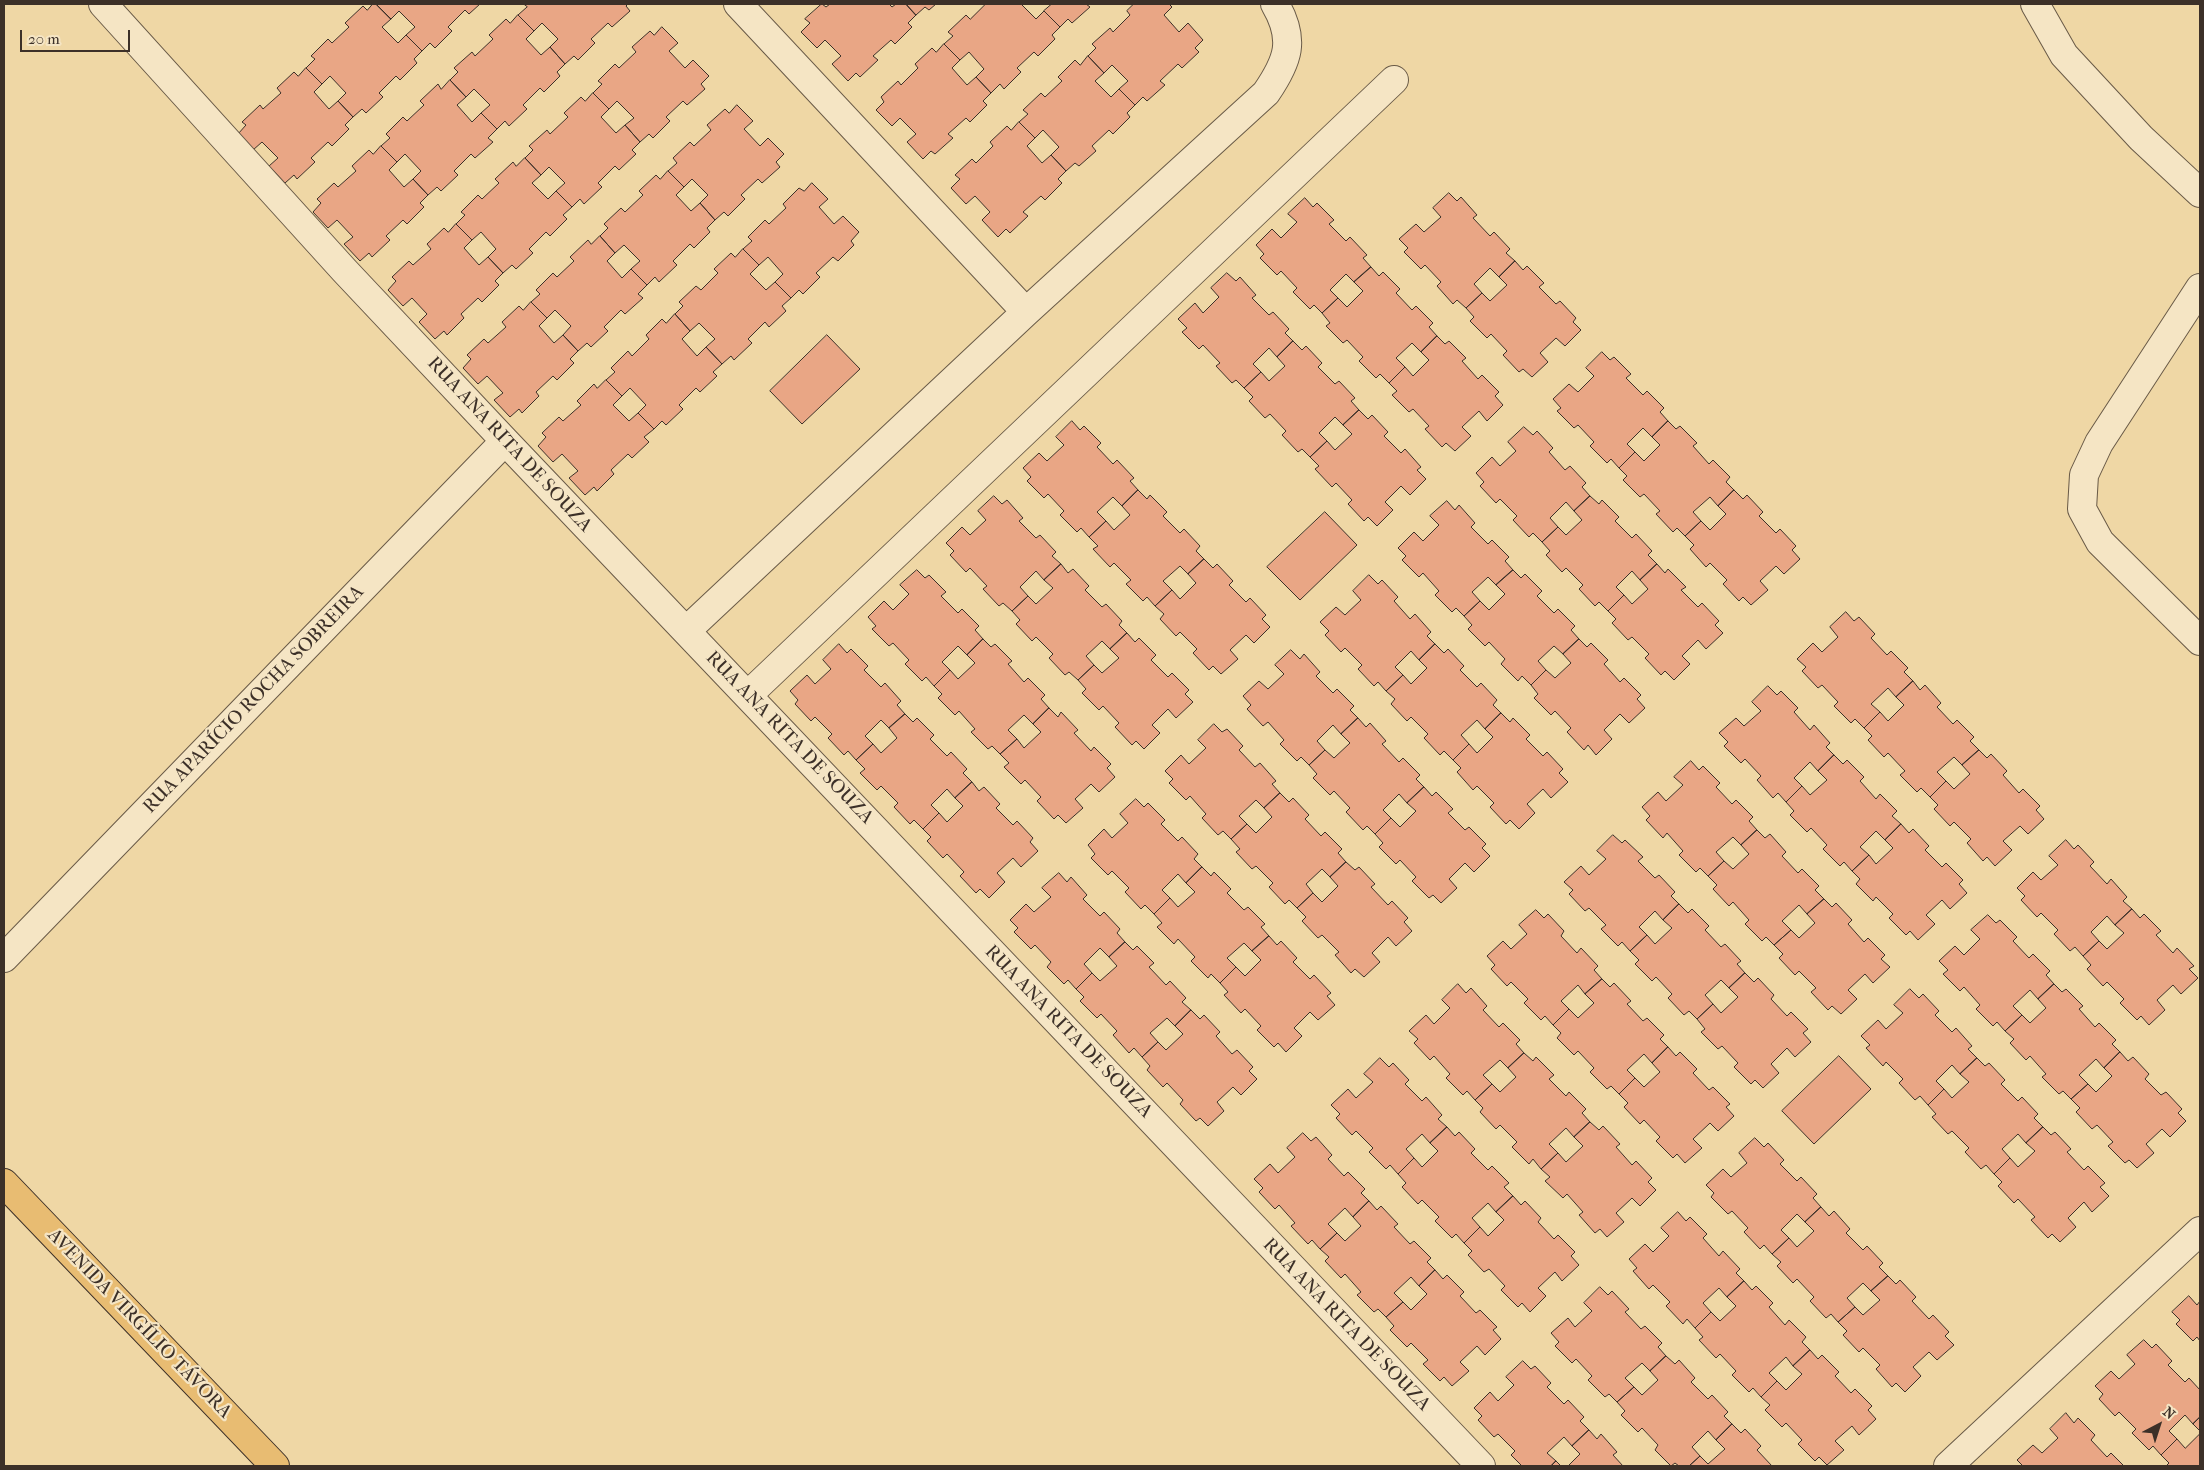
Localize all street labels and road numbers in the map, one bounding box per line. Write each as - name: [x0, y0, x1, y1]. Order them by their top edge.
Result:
- street label: RUA ANA RITA DE SOUZA: [422, 353, 596, 537]
- street label: RUA APARÍCIO ROCHA SOBREIRA: [139, 581, 369, 819]
- street label: RUA ANA RITA DE SOUZA: [700, 647, 878, 829]
- street label: RUA ANA RITA DE SOUZA: [979, 941, 1157, 1123]
- street label: AVENIDA VIRGÍLIO TÁVORA: [42, 1224, 236, 1424]
- street label: RUA ANA RITA DE SOUZA: [1257, 1234, 1435, 1416]

